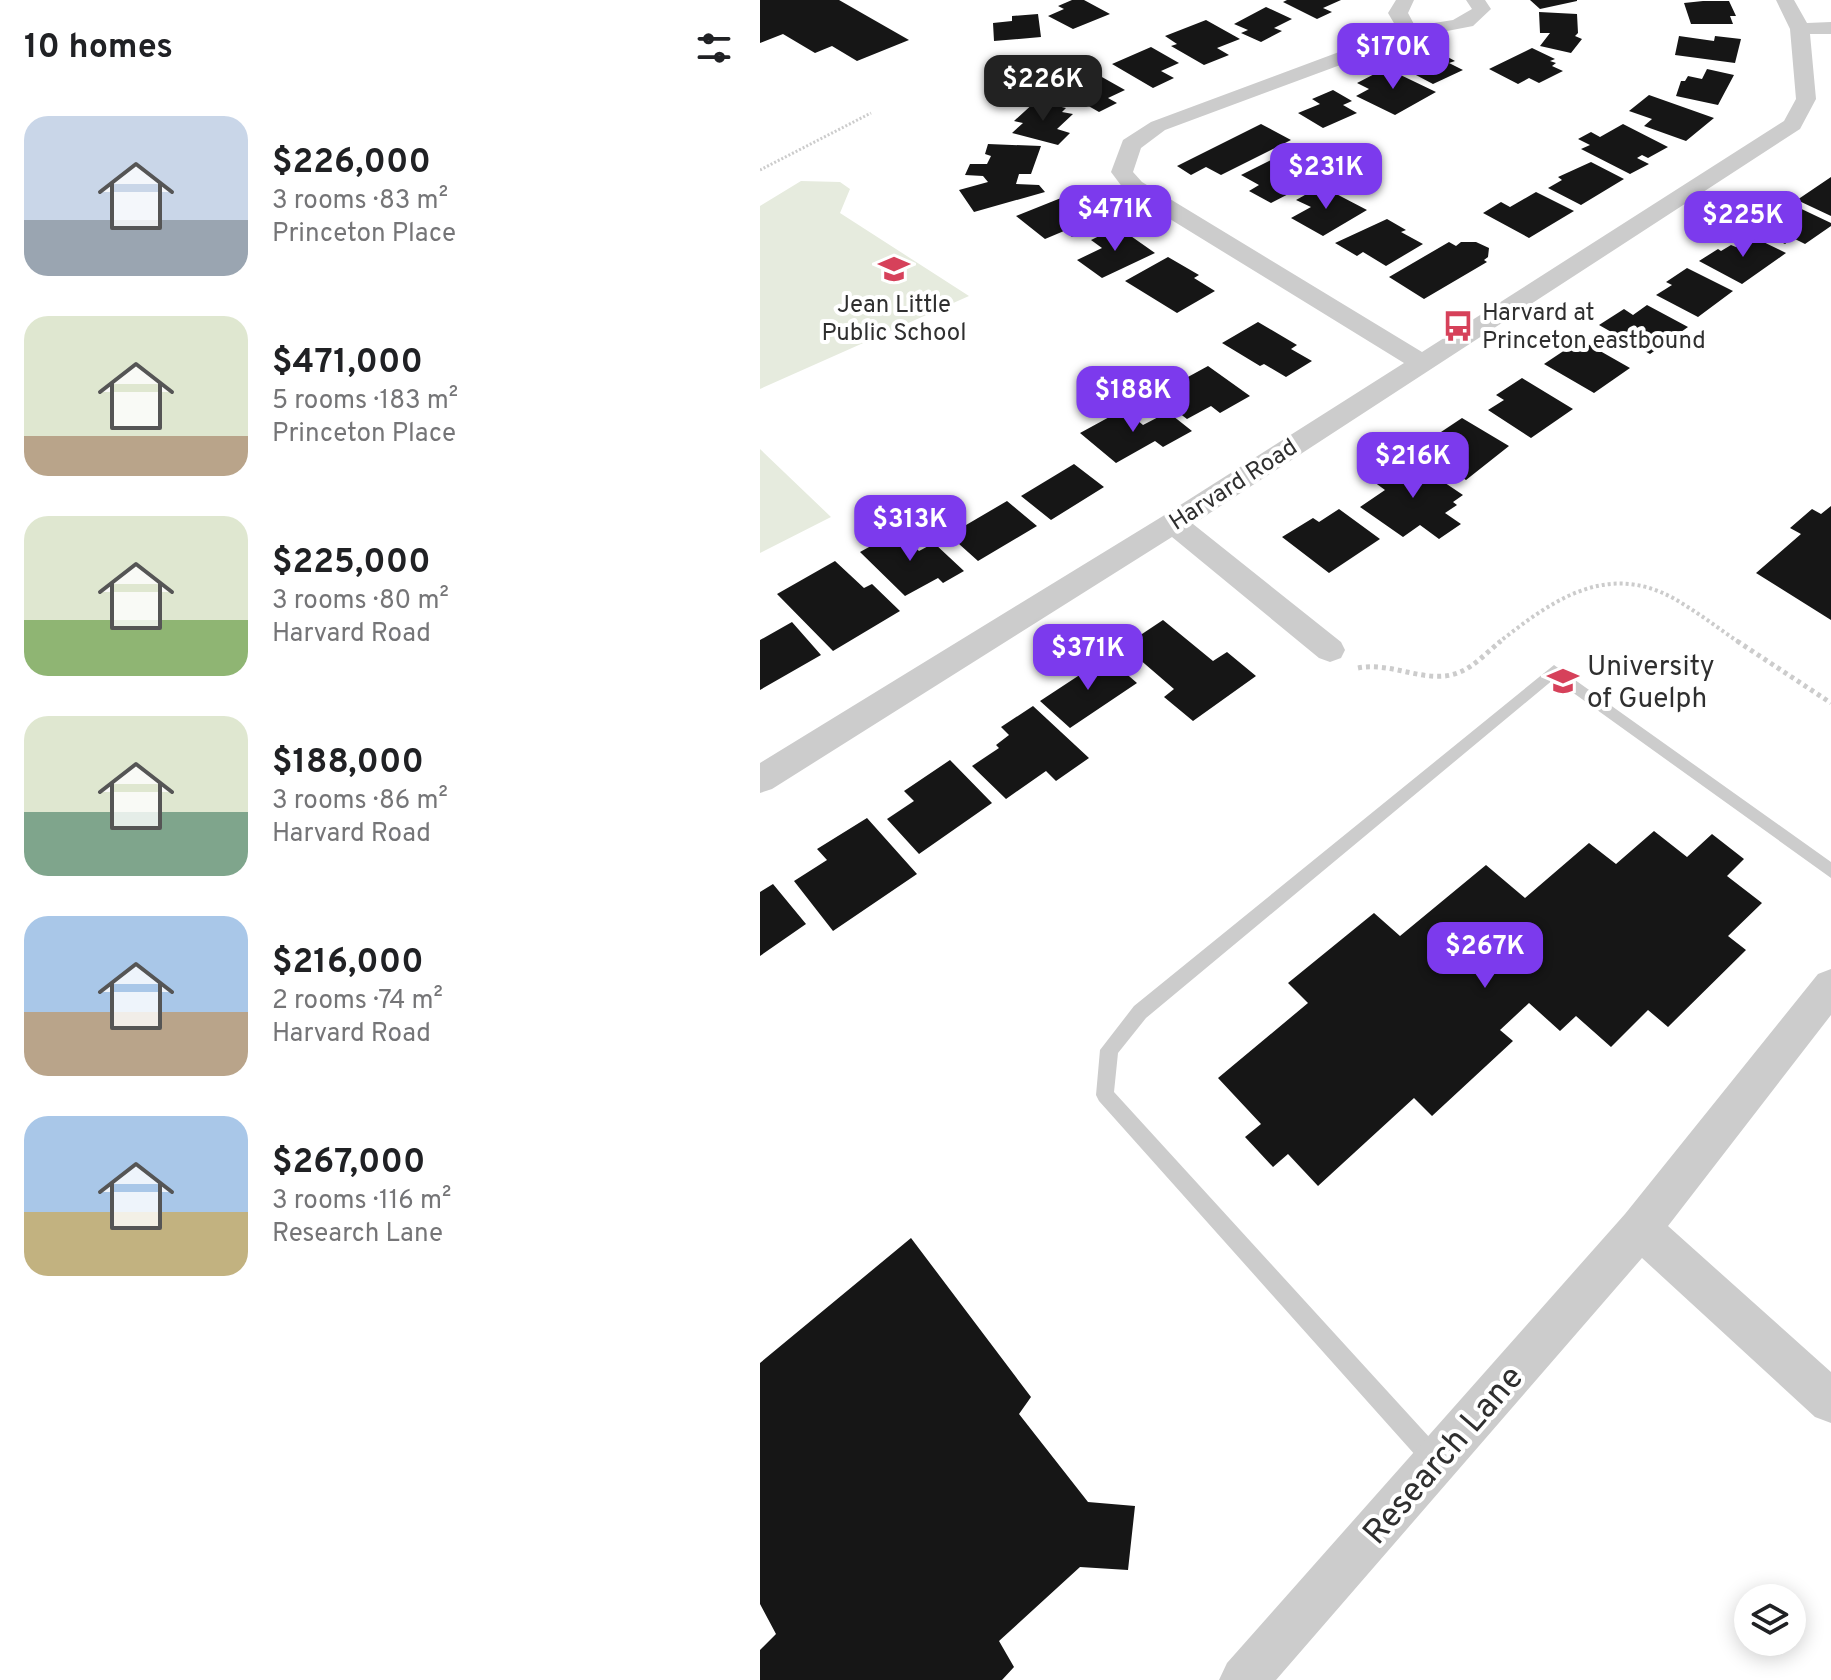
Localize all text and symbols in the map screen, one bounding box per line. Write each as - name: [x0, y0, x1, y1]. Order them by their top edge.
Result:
- pin: $170K: [1337, 23, 1449, 91]
- icon: filters: [692, 26, 736, 70]
- text: 10 homes: [24, 27, 173, 70]
- text: $170K: [1355, 32, 1431, 65]
- pin: $226K: [987, 55, 1099, 123]
- text: $226K: [1002, 64, 1084, 97]
- text: $226,000: [272, 142, 431, 185]
- pin: $231K: [1270, 143, 1382, 211]
- icon: home: [88, 148, 184, 244]
- text: $231K: [1288, 152, 1364, 185]
- text: 3 rooms · 83 m²: [272, 185, 448, 218]
- pin: $471K: [1059, 185, 1171, 253]
- pin: $225K: [1687, 191, 1799, 259]
- text: $471K: [1077, 194, 1153, 227]
- text: $225K: [1702, 200, 1784, 233]
- text: Princeton Place: [272, 218, 456, 251]
- school or university icon: Jean Little Public School: [877, 252, 911, 286]
- place label: Jean Little Public School: [821, 291, 967, 349]
- place label: Harvard at Princeton eastbound: [1482, 299, 1706, 357]
- bus stop icon: Harvard at Princeton eastbound: [1441, 309, 1475, 343]
- text: $471,000: [272, 342, 423, 385]
- icon: home: [88, 348, 184, 444]
- pin: $188K: [1077, 366, 1189, 434]
- text: $188K: [1094, 375, 1172, 408]
- text: 5 rooms · 183 m²: [272, 385, 458, 418]
- text: Princeton Place: [272, 418, 456, 451]
- pin: $216K: [1357, 432, 1469, 500]
- street label: Harvard Road: [1164, 433, 1304, 538]
- text: $216K: [1375, 441, 1451, 474]
- pin: $313K: [854, 495, 966, 563]
- text: $313K: [872, 504, 948, 537]
- text: $225,000: [272, 542, 431, 585]
- icon: home: [88, 548, 184, 644]
- text: 3 rooms · 80 m²: [272, 585, 449, 618]
- text: Harvard Road: [272, 618, 431, 651]
- pin: $371K: [1032, 624, 1144, 692]
- text: $371K: [1051, 633, 1125, 666]
- place label: University of Guelph: [1587, 650, 1714, 718]
- school or university icon: University of Guelph: [1546, 664, 1580, 698]
- text: $188,000: [272, 742, 424, 785]
- icon: home: [88, 748, 184, 844]
- text: 3 rooms · 86 m²: [272, 785, 448, 818]
- text: Harvard Road: [272, 818, 431, 851]
- pin: $267K: [1429, 922, 1541, 990]
- text: $267K: [1445, 931, 1525, 964]
- text: $216,000: [272, 942, 424, 985]
- icon: home: [88, 948, 184, 1044]
- text: 2 rooms · 74 m²: [272, 985, 443, 1018]
- text: Harvard Road: [272, 1018, 431, 1051]
- text: $267,000: [272, 1142, 425, 1185]
- icon: home: [88, 1148, 184, 1244]
- text: 3 rooms · 116 m²: [272, 1185, 451, 1218]
- text: Research Lane: [272, 1218, 443, 1251]
- street label: Research Lane: [1355, 1358, 1534, 1555]
- map controls: [1734, 1584, 1806, 1656]
- button: layers: [1734, 1584, 1806, 1656]

